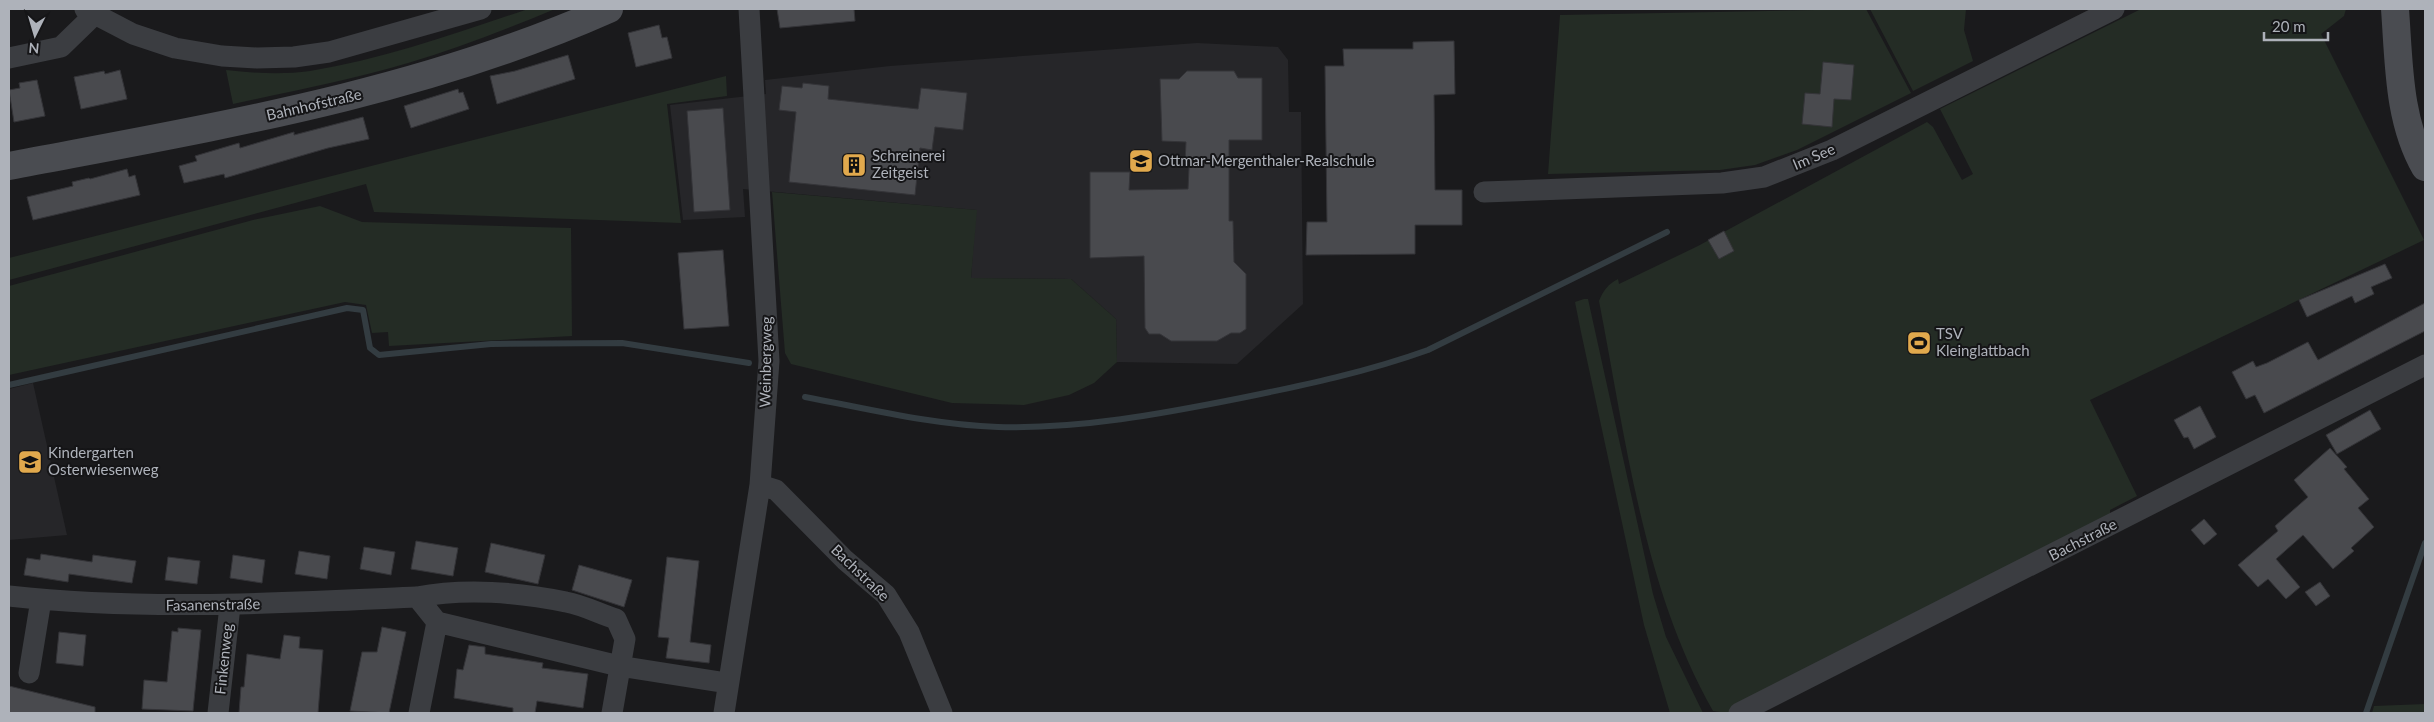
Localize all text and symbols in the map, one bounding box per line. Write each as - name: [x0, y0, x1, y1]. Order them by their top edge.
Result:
- north arrow: [10, 10, 60, 60]
- scale bar: [2264, 10, 2328, 42]
- text: 20 m: [2272, 17, 2306, 35]
- text: N: [28, 40, 40, 57]
- street label: Bahnhofstraße: [264, 84, 363, 124]
- street label: Im See: [1790, 139, 1838, 173]
- place label: Schreinerei Zeitgeist: [872, 146, 945, 181]
- school or university icon: Ottmar-Mergenthaler-Realschule: [1128, 148, 1154, 174]
- place label: Ottmar-Mergenthaler-Realschule: [1158, 151, 1375, 169]
- building icon: Schreinerei Zeitgeist: [841, 152, 867, 178]
- street label: Weinbergweg: [755, 316, 775, 408]
- place label: TSV Kleinglattbach: [1936, 324, 2030, 359]
- sports icon: TSV Kleinglattbach: [1906, 330, 1932, 356]
- place label: Kindergarten Osterwiesenweg: [48, 443, 159, 478]
- school or university icon: Kindergarten Osterwiesenweg: [17, 449, 43, 475]
- street label: Bachstraße: [2046, 514, 2120, 564]
- street label: Bachstraße: [828, 540, 894, 604]
- street label: Fasanenstraße: [165, 594, 261, 614]
- street label: Finkenweg: [210, 622, 236, 695]

